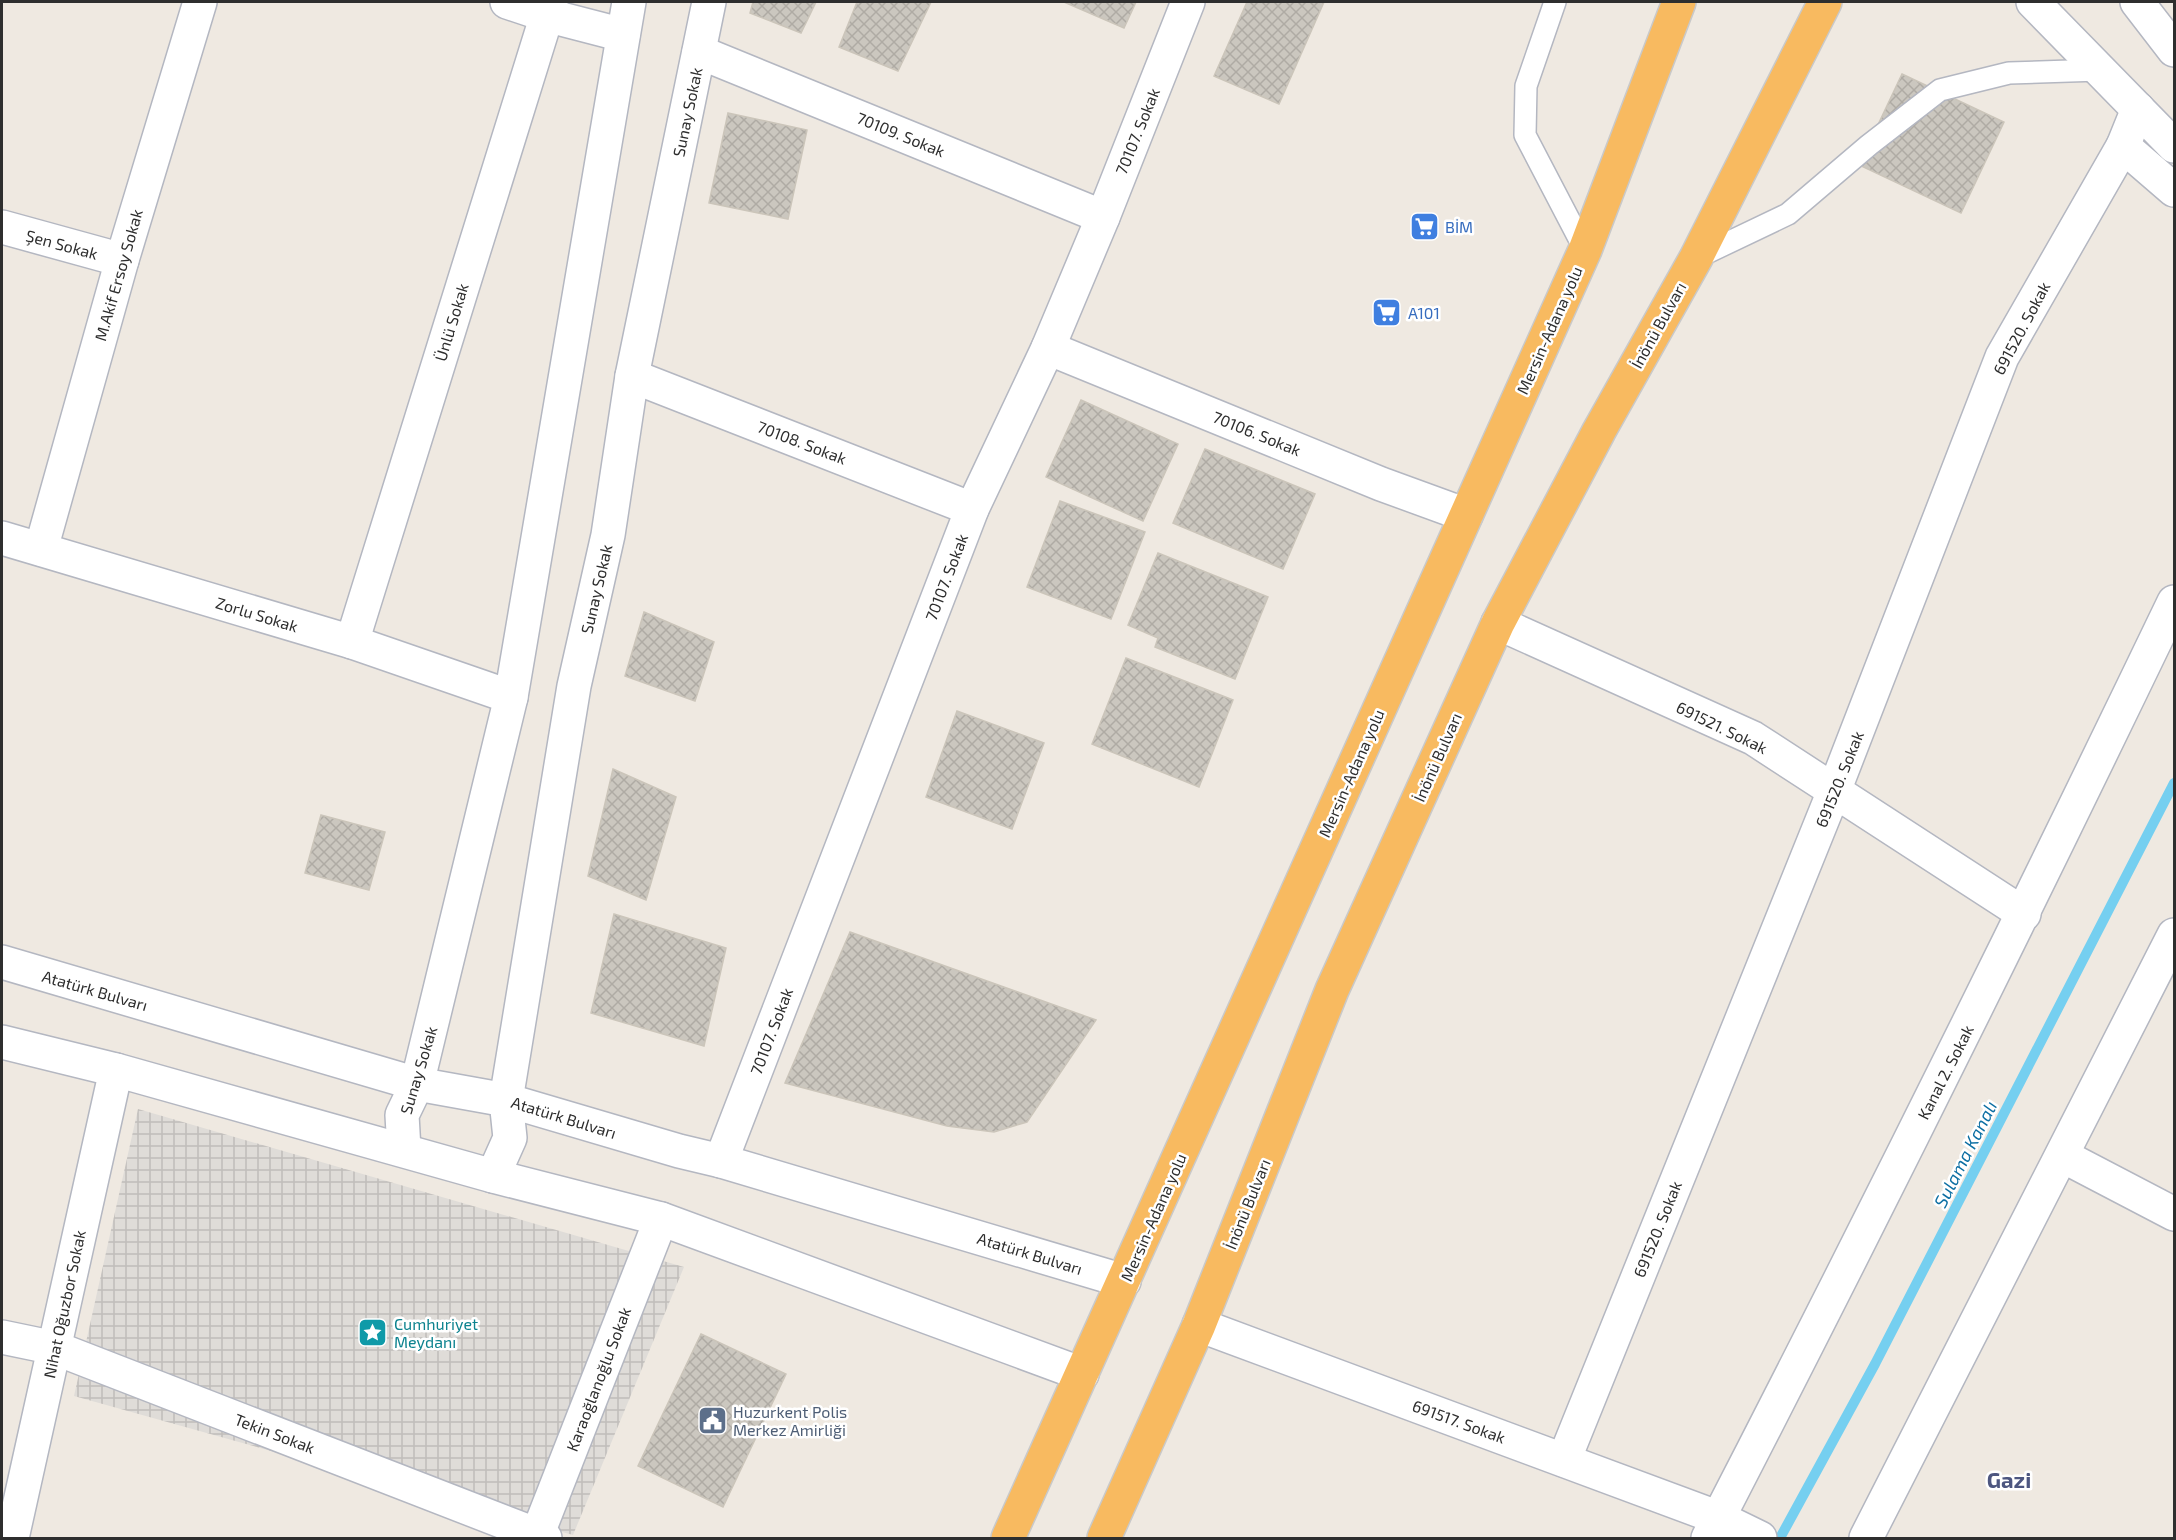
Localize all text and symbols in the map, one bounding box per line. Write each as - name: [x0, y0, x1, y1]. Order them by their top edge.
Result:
- street label: Sunay Sokak: [668, 66, 706, 158]
- street label: 70107. Sokak: [1111, 85, 1163, 177]
- street label: 70109. Sokak: [854, 108, 948, 160]
- street label: M.Akif Ersoy Sokak: [90, 207, 146, 343]
- supermarket icon: BİM: [1408, 210, 1440, 242]
- place label: BİM: [1445, 217, 1473, 236]
- street label: Şen Sokak: [24, 225, 100, 264]
- street label: Mersin-Adana yolu: [1512, 263, 1586, 397]
- street label: 691520. Sokak: [1989, 278, 2053, 378]
- street label: İnönü Bulvarı: [1627, 279, 1689, 371]
- street label: Ünlü Sokak: [430, 281, 472, 363]
- supermarket icon: A101: [1371, 296, 1403, 328]
- place label: A101: [1408, 303, 1440, 322]
- street label: 70106. Sokak: [1210, 407, 1304, 459]
- street label: 70108. Sokak: [755, 416, 849, 468]
- street label: 70107. Sokak: [921, 531, 971, 623]
- street label: Sunay Sokak: [577, 543, 615, 635]
- street label: Zorlu Sokak: [214, 592, 300, 636]
- street label: 691521. Sokak: [1673, 697, 1771, 757]
- street label: Mersin-Adana yolu: [1314, 706, 1388, 840]
- street label: İnönü Bulvarı: [1409, 709, 1465, 805]
- street label: 691520. Sokak: [1811, 728, 1867, 830]
- street label: Atatürk Bulvarı: [40, 966, 150, 1014]
- street label: 70107. Sokak: [746, 985, 796, 1077]
- street label: Kanal 2. Sokak: [1913, 1022, 1977, 1122]
- street label: Sunay Sokak: [396, 1024, 440, 1116]
- street label: Atatürk Bulvarı: [509, 1092, 619, 1142]
- water label: Sulama Kanalı: [1929, 1097, 2001, 1211]
- street label: Mersin-Adana yolu: [1116, 1150, 1190, 1284]
- street label: İnönü Bulvarı: [1220, 1156, 1274, 1252]
- street label: 691520. Sokak: [1629, 1178, 1685, 1280]
- street label: Nihat Oğuzbor Sokak: [39, 1228, 89, 1380]
- street label: Atatürk Bulvarı: [975, 1228, 1085, 1278]
- street label: Karaoğlanoğlu Sokak: [562, 1304, 634, 1454]
- place label: Cumhuriyet Meydanı: [394, 1314, 478, 1351]
- place icon: Cumhuriyet Meydanı: [357, 1316, 389, 1348]
- street label: 691517. Sokak: [1410, 1395, 1508, 1447]
- place label: Huzurkent Polis Merkez Amirliği: [733, 1402, 847, 1439]
- public building icon: Huzurkent Polis Merkez Amirliği: [696, 1404, 728, 1436]
- street label: Tekin Sokak: [232, 1409, 318, 1457]
- district label: Gazi: [1987, 1466, 2031, 1492]

